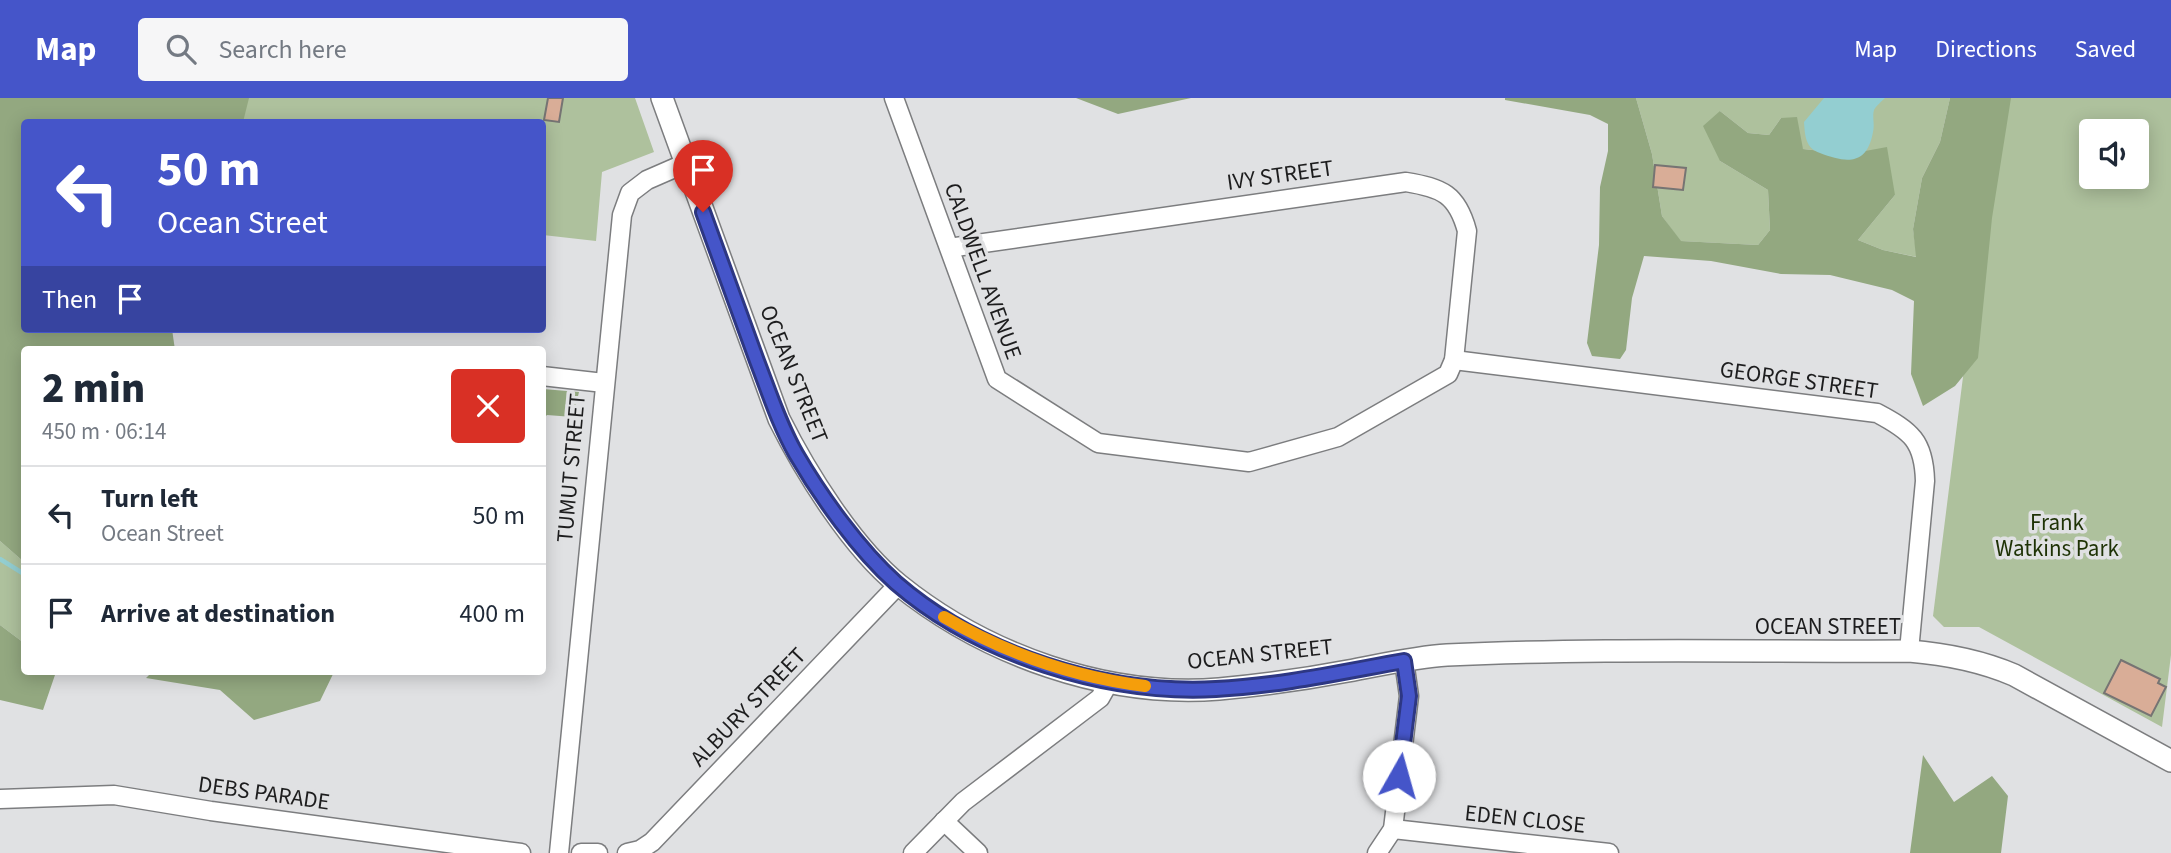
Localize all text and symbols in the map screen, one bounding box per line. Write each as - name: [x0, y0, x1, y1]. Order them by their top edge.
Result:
- search box: [138, 18, 628, 81]
- text: Map: [35, 26, 96, 73]
- icon: search: [162, 30, 200, 68]
- text: Search here: [218, 31, 347, 68]
- text: Map: [1854, 32, 1897, 67]
- text: Directions: [1935, 32, 2037, 67]
- text: Saved: [2075, 32, 2136, 67]
- map controls: [2079, 119, 2149, 189]
- button: sound: [2079, 119, 2149, 189]
- text: 50 m: [157, 135, 261, 205]
- pin: [673, 140, 733, 212]
- icon: left: [42, 147, 133, 238]
- icon: arrive: [684, 151, 722, 189]
- street label: IVY STREET: [1225, 151, 1335, 199]
- street label: CALDWELL AVENUE: [936, 178, 1030, 364]
- text: Ocean Street: [157, 200, 328, 246]
- icon: arrive: [111, 280, 149, 318]
- text: Then: [42, 281, 97, 318]
- street label: OCEAN STREET: [751, 300, 837, 448]
- street label: GEORGE STREET: [1718, 353, 1880, 407]
- text: 2 min: [42, 359, 145, 419]
- button: close: [451, 369, 525, 443]
- street label: TUMUT STREET: [548, 392, 594, 544]
- text: 450 m · 06:14: [42, 415, 166, 448]
- text: Turn left: [101, 480, 198, 517]
- icon: left: [42, 496, 80, 534]
- text: 50 m: [472, 497, 525, 534]
- park label: Frank Watkins Park: [1995, 506, 2119, 565]
- text: Ocean Street: [101, 517, 224, 550]
- icon: arrive: [42, 594, 80, 632]
- text: Arrive at destination: [101, 595, 335, 632]
- text: 400 m: [459, 595, 525, 632]
- street label: OCEAN STREET: [1755, 610, 1901, 643]
- street label: OCEAN STREET: [1186, 630, 1334, 678]
- street label: ALBURY STREET: [682, 640, 814, 774]
- position arrow: [1362, 739, 1436, 813]
- street label: DEBS PARADE: [196, 767, 332, 819]
- street label: EDEN CLOSE: [1463, 796, 1587, 842]

